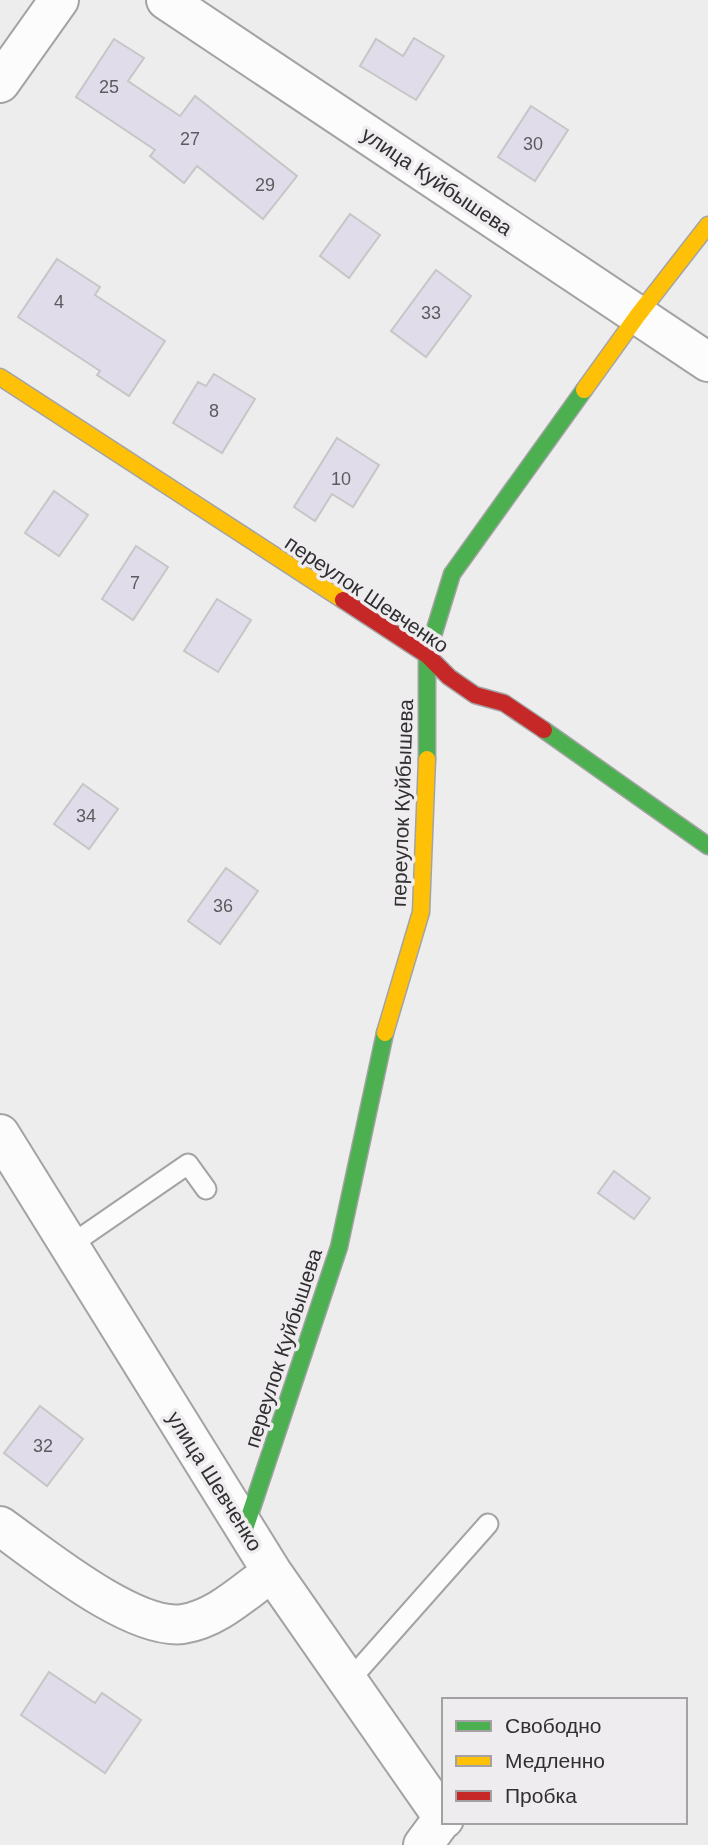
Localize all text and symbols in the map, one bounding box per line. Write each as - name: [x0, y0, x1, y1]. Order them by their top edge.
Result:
- house number: 25: [99, 77, 119, 97]
- street label: улица Куйбышева: [357, 122, 517, 240]
- house number: 27: [180, 129, 200, 149]
- house number: 30: [523, 134, 543, 154]
- house number: 29: [255, 175, 275, 195]
- house number: 4: [54, 292, 64, 312]
- house number: 33: [421, 303, 441, 323]
- house number: 8: [209, 401, 219, 421]
- house number: 10: [331, 469, 351, 489]
- street label: переулок Шевченко: [281, 531, 453, 657]
- house number: 7: [130, 573, 140, 593]
- street label: переулок Куйбышева: [387, 698, 417, 907]
- house number: 34: [76, 806, 96, 826]
- house number: 36: [213, 896, 233, 916]
- street label: переулок Куйбышева: [240, 1245, 326, 1451]
- street label: улица Шевченко: [163, 1407, 267, 1555]
- house number: 32: [33, 1436, 53, 1456]
- legend: [442, 1698, 687, 1824]
- text: Свободно: [505, 1714, 602, 1737]
- text: Медленно: [505, 1749, 605, 1772]
- text: Пробка: [505, 1784, 577, 1807]

